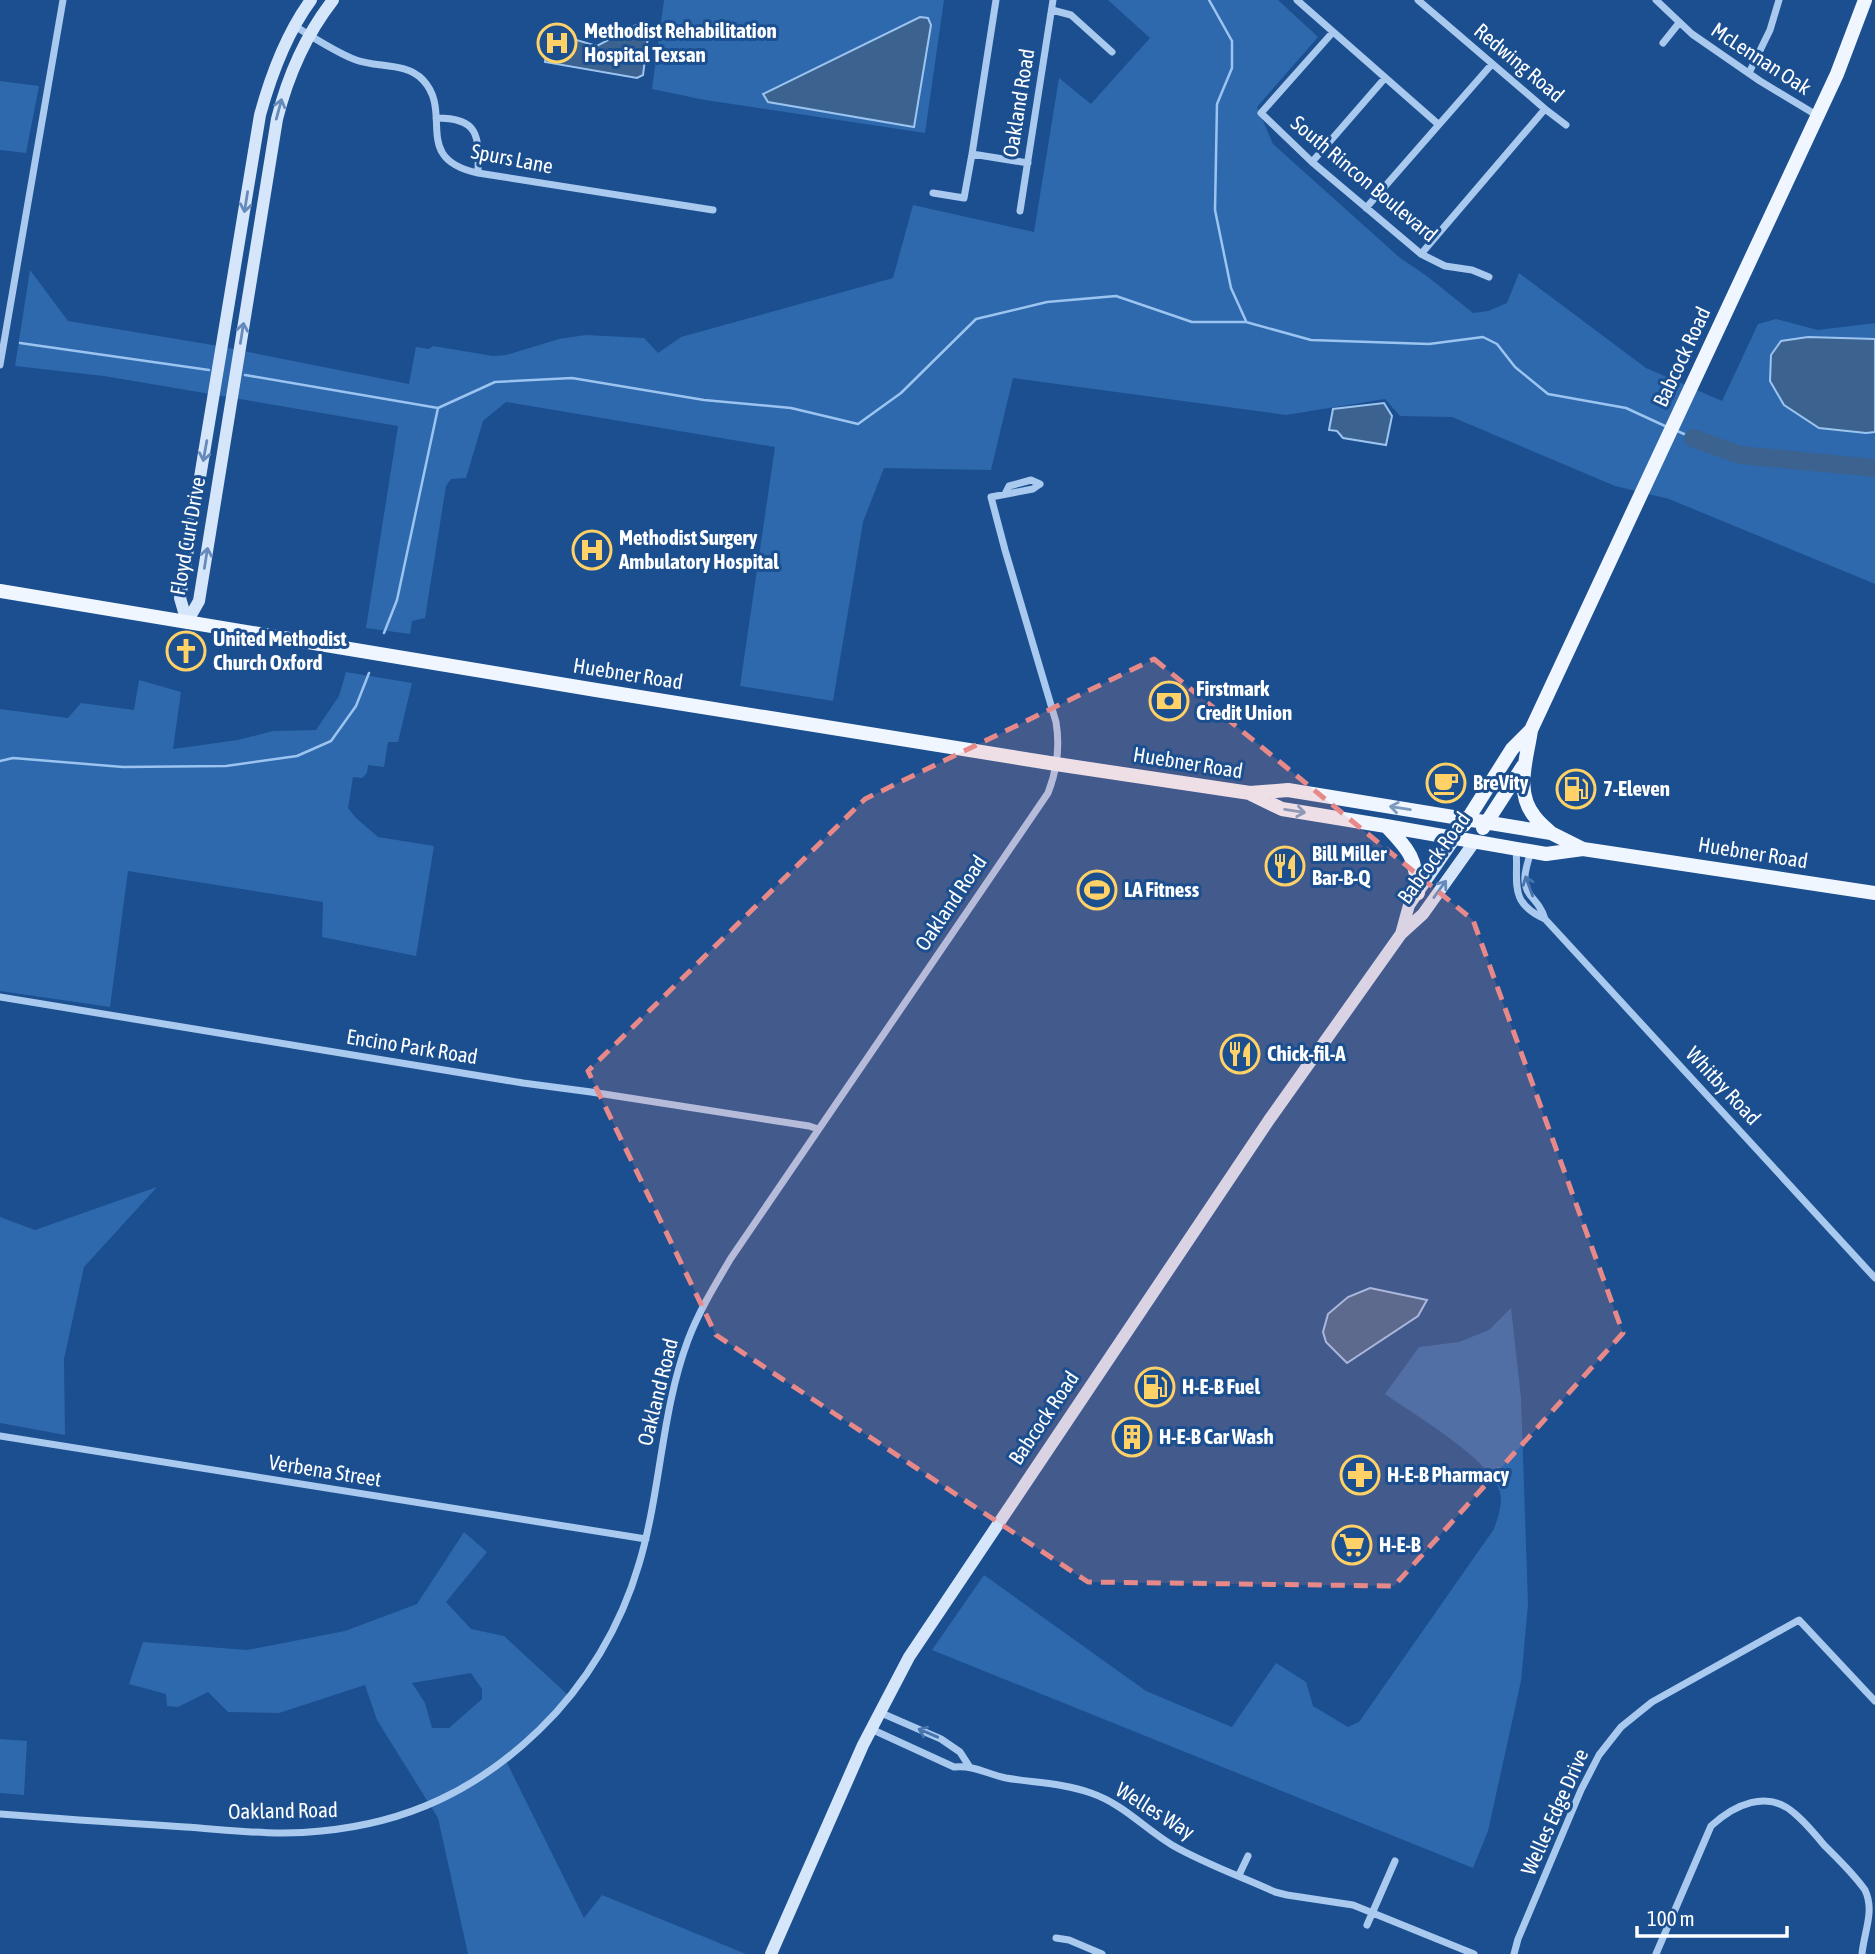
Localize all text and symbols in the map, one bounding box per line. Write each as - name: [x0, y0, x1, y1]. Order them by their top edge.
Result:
- street label: McLennan Oak: [1707, 17, 1816, 99]
- place label: Methodist Rehabilitation Hospital Texsan: [584, 18, 777, 66]
- street label: Redwing Road: [1470, 18, 1569, 107]
- hospital icon: Methodist Rehabilitation Hospital Texsan: [536, 22, 578, 64]
- street label: Oakland Road: [998, 47, 1038, 159]
- one-way arrow: [274, 98, 287, 120]
- street label: South Rincon Boulevard: [1287, 110, 1443, 246]
- street label: Spurs Lane: [469, 138, 555, 178]
- one-way arrow: [239, 190, 252, 213]
- street label: Babcock Road: [1648, 303, 1715, 410]
- one-way arrow: [236, 322, 249, 345]
- one-way arrow: [198, 439, 211, 462]
- street label: Floyd Curl Drive: [165, 475, 209, 597]
- place label: Methodist Surgery Ambulatory Hospital: [618, 525, 779, 573]
- hospital icon: Methodist Surgery Ambulatory Hospital: [571, 529, 613, 571]
- one-way arrow: [200, 547, 213, 570]
- place label: United Methodist Church Oxford: [213, 626, 346, 674]
- church icon: United Methodist Church Oxford: [165, 630, 207, 672]
- street label: Huebner Road: [572, 652, 685, 694]
- place label: Firstmark Credit Union: [1196, 676, 1292, 724]
- bank icon: Firstmark Credit Union: [1148, 680, 1190, 722]
- street label: Huebner Road: [1132, 741, 1245, 783]
- cafe icon: BreVity: [1425, 762, 1467, 804]
- fuel station icon: 7-Eleven: [1555, 768, 1597, 810]
- place label: BreVity: [1473, 770, 1529, 794]
- place label: 7-Eleven: [1603, 776, 1670, 800]
- one-way arrow: [1390, 801, 1412, 814]
- one-way arrow: [1283, 805, 1305, 818]
- street label: Babcock Road: [1392, 807, 1474, 908]
- street label: Huebner Road: [1697, 831, 1810, 873]
- place label: Bill Miller Bar-B-Q: [1312, 841, 1387, 889]
- restaurant icon: Bill Miller Bar-B-Q: [1264, 845, 1306, 887]
- street label: Oakland Road: [910, 850, 991, 955]
- sports icon: LA Fitness: [1076, 869, 1118, 911]
- one-way arrow: [1522, 876, 1534, 897]
- place label: LA Fitness: [1124, 877, 1200, 901]
- one-way arrow: [1433, 881, 1448, 899]
- street label: Encino Park Road: [345, 1024, 480, 1068]
- restaurant icon: Chick-fil-A: [1219, 1033, 1261, 1075]
- place label: Chick-fil-A: [1267, 1041, 1346, 1065]
- street label: Whitby Road: [1682, 1041, 1766, 1129]
- street label: Oakland Road: [632, 1336, 682, 1448]
- street label: Babcock Road: [1003, 1366, 1083, 1469]
- fuel station icon: H-E-B Fuel: [1134, 1366, 1176, 1408]
- place label: H-E-B Fuel: [1182, 1374, 1260, 1398]
- building icon: H-E-B Car Wash: [1111, 1416, 1153, 1458]
- place label: H-E-B Car Wash: [1159, 1424, 1274, 1448]
- street label: Verbena Street: [267, 1449, 383, 1491]
- pharmacy icon: H-E-B Pharmacy: [1339, 1454, 1381, 1496]
- place label: H-E-B Pharmacy: [1387, 1462, 1510, 1486]
- supermarket icon: H-E-B: [1331, 1524, 1373, 1566]
- place label: H-E-B: [1379, 1532, 1421, 1556]
- one-way arrow: [918, 1726, 940, 1739]
- street label: Welles Edge Drive: [1516, 1745, 1593, 1878]
- street label: Welles Way: [1112, 1777, 1199, 1844]
- street label: Oakland Road: [228, 1797, 338, 1823]
- scale bar: [1637, 1895, 1787, 1939]
- text: 100 m: [1647, 1906, 1695, 1930]

